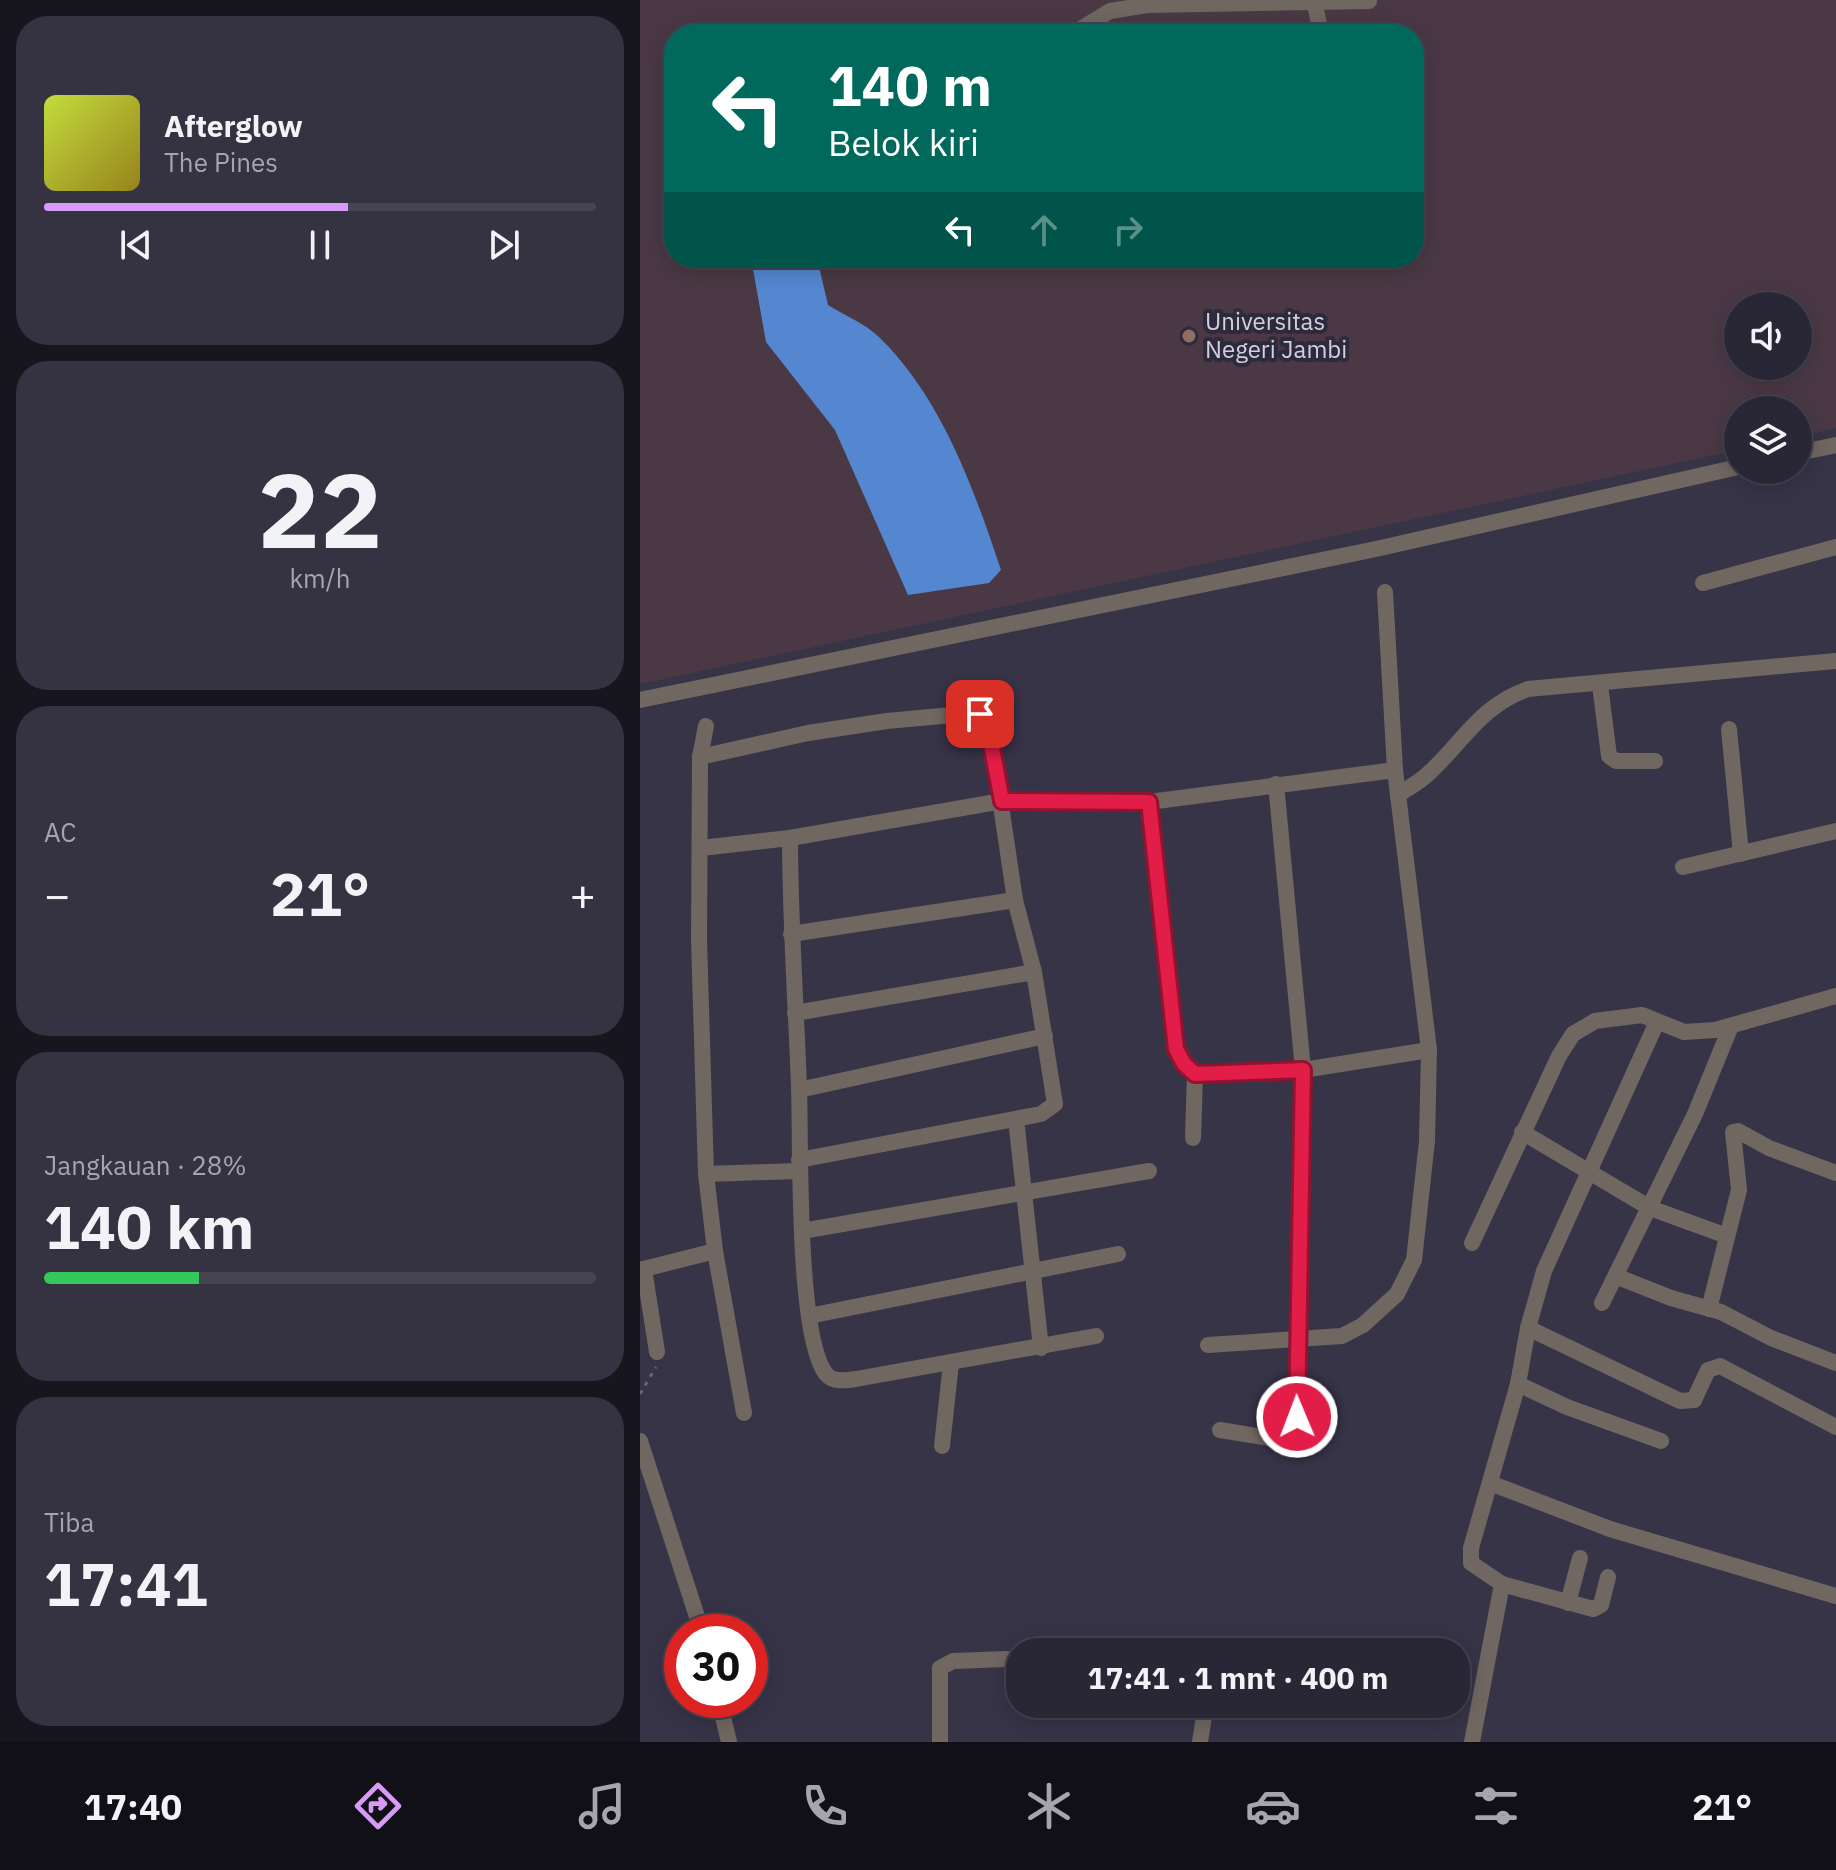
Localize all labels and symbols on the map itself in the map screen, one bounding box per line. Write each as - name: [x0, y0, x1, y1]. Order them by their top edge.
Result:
- place label: Universitas Negeri Jambi: [1205, 305, 1347, 365]
- marker: Universitas Negeri Jambi: [1180, 327, 1198, 345]
- pin: [946, 680, 1014, 748]
- position arrow: [1255, 1375, 1339, 1459]
- speed limit sign: 30: [664, 1614, 768, 1718]

